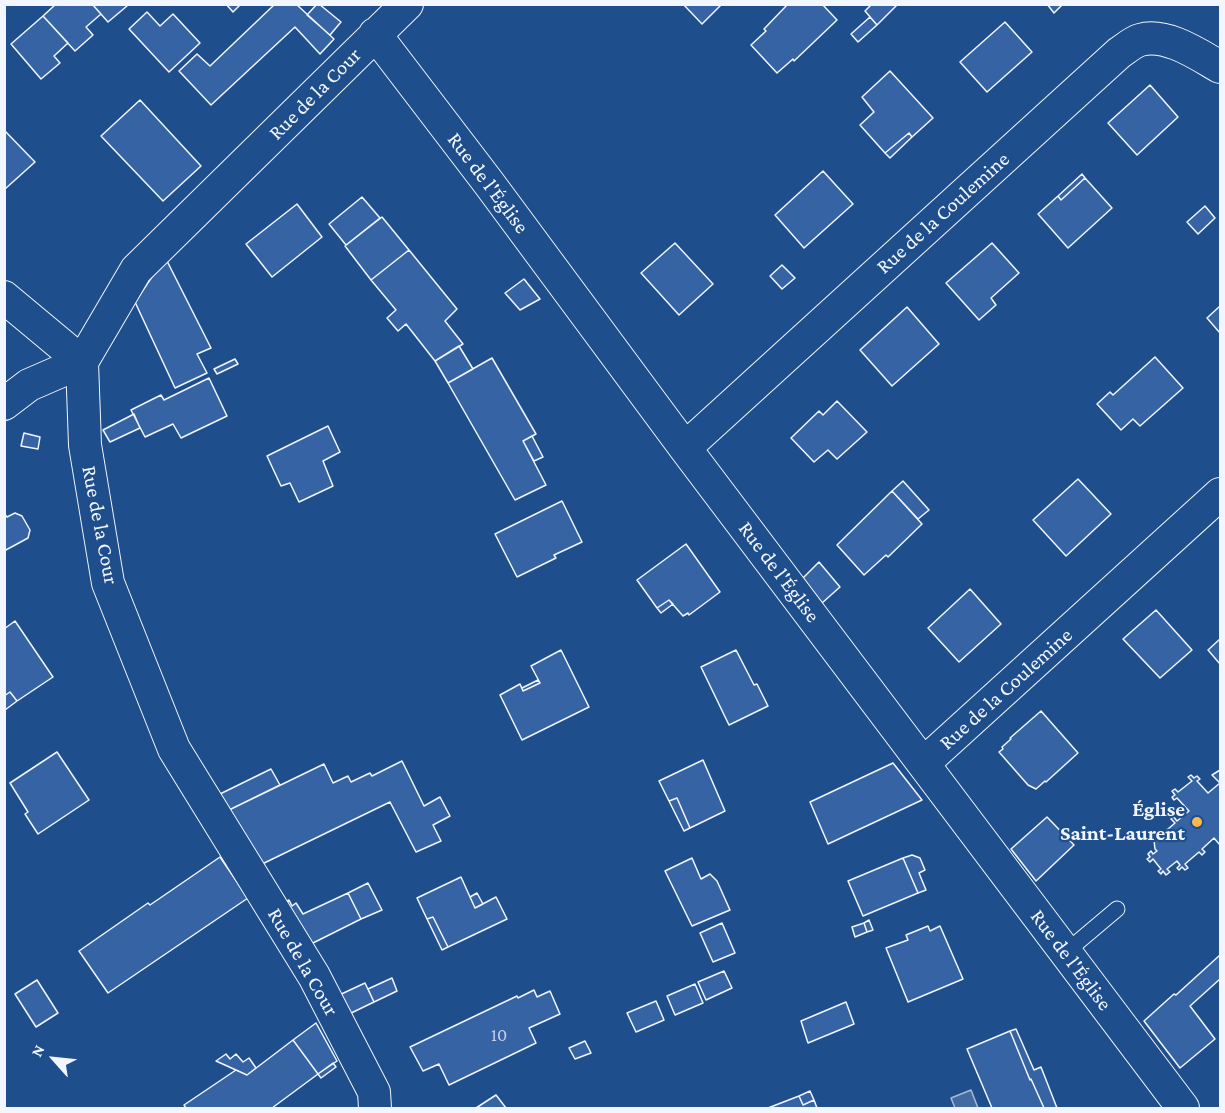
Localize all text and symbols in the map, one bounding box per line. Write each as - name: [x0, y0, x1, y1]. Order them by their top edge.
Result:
- street label: Rue de la Cour: [264, 43, 366, 145]
- street label: Rue de l'Église: [442, 127, 534, 239]
- street label: Rue de la Coulemine: [871, 147, 1015, 279]
- street label: Rue de la Cour: [76, 464, 124, 586]
- street label: Rue de l'Église: [733, 516, 825, 628]
- street label: Rue de la Coulemine: [934, 623, 1078, 755]
- place label: Église Saint-Laurent: [1060, 797, 1185, 847]
- marker: Église Saint-Laurent: [1190, 815, 1204, 829]
- street label: Rue de la Cour: [262, 904, 344, 1020]
- street label: Rue de l'Église: [1025, 904, 1117, 1016]
- house number: 10: [491, 1024, 507, 1046]
- north arrow: [24, 1029, 84, 1089]
- text: N: [27, 1042, 48, 1059]

